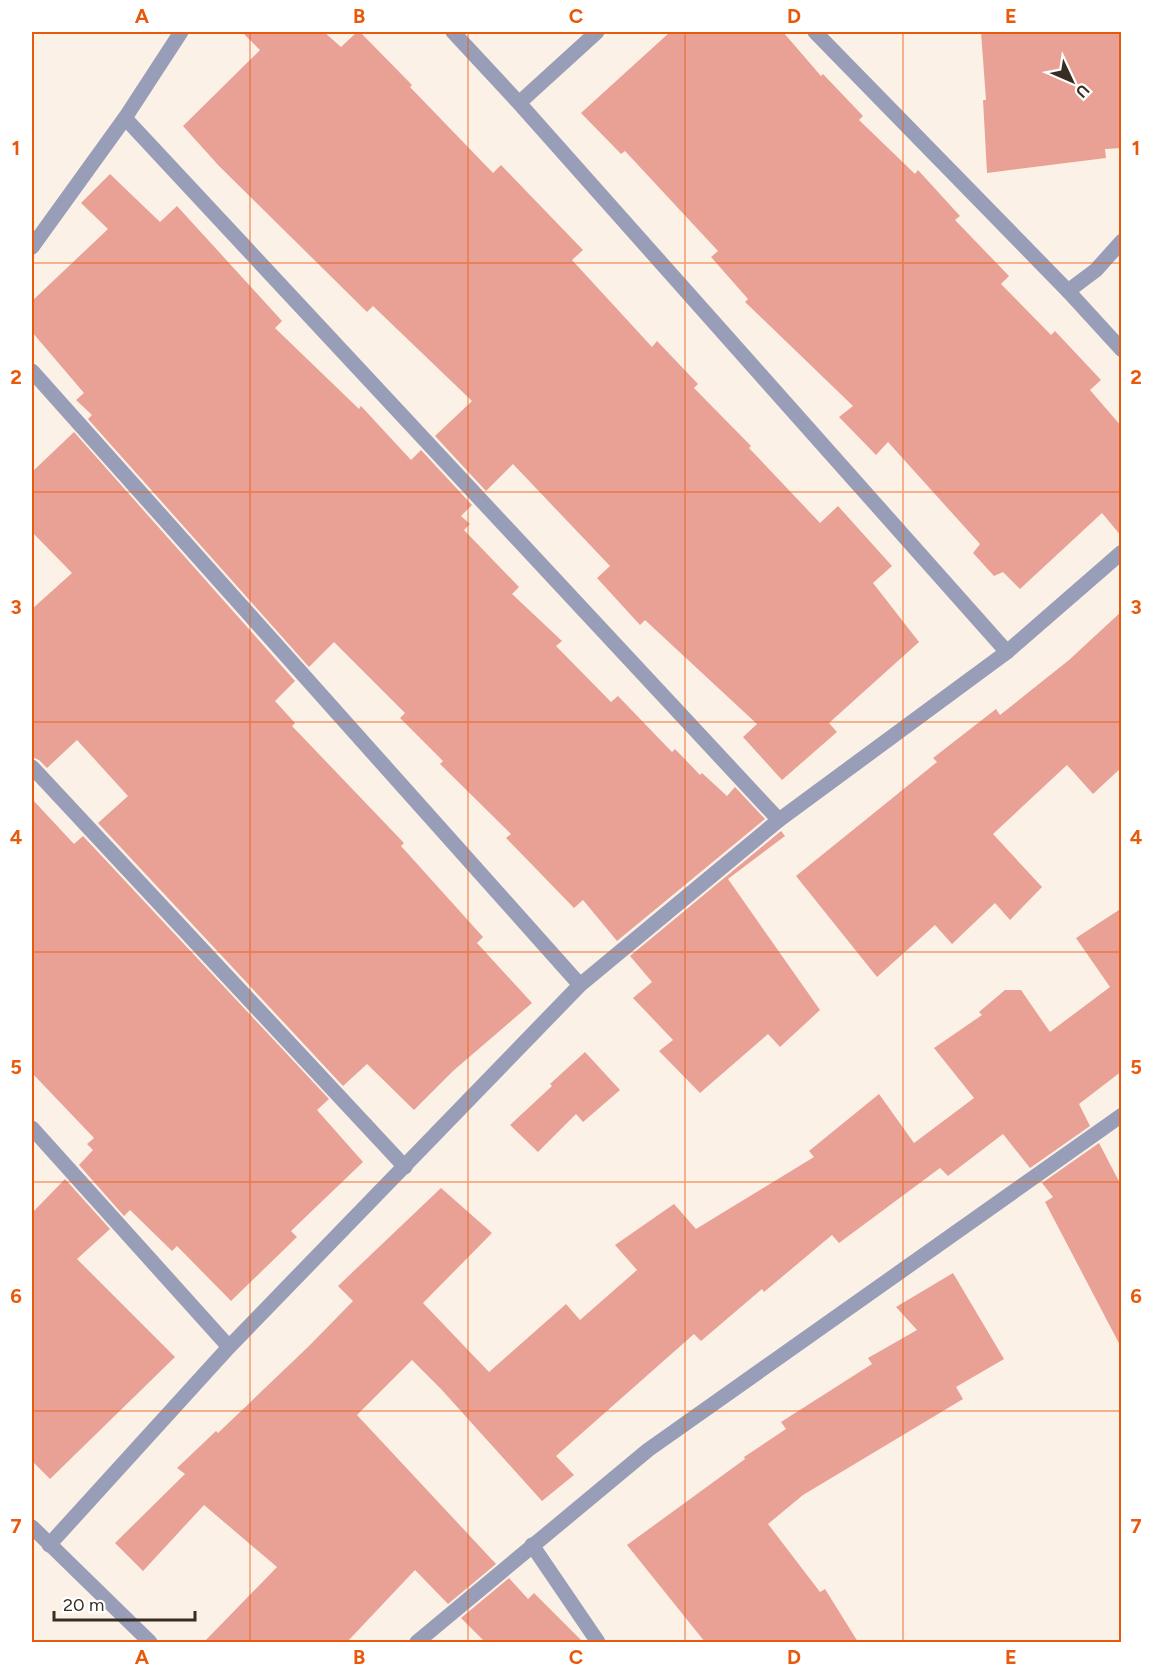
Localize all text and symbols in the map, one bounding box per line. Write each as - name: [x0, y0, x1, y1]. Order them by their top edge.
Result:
- text: A: [135, 4, 150, 28]
- text: B: [353, 4, 365, 28]
- text: C: [569, 4, 583, 28]
- text: D: [787, 4, 801, 28]
- text: E: [1005, 4, 1017, 28]
- north arrow: [1042, 51, 1102, 111]
- text: U: [1072, 80, 1093, 102]
- text: 1: [12, 136, 20, 160]
- text: 1: [1132, 136, 1140, 160]
- text: 2: [10, 365, 22, 389]
- text: 2: [1130, 365, 1142, 389]
- text: 3: [10, 595, 22, 619]
- text: 3: [1130, 595, 1142, 619]
- text: 4: [10, 825, 23, 849]
- text: 4: [1130, 825, 1143, 849]
- text: 5: [10, 1055, 22, 1079]
- text: 5: [1130, 1055, 1142, 1079]
- text: 6: [10, 1284, 22, 1308]
- text: 6: [1130, 1284, 1142, 1308]
- text: 7: [10, 1514, 22, 1538]
- text: 7: [1130, 1514, 1142, 1538]
- scale bar: [54, 1584, 195, 1622]
- text: 20 m: [63, 1594, 104, 1616]
- text: A: [135, 1645, 150, 1669]
- text: B: [353, 1645, 365, 1669]
- text: C: [569, 1645, 583, 1669]
- text: D: [787, 1645, 801, 1669]
- text: E: [1005, 1645, 1017, 1669]

